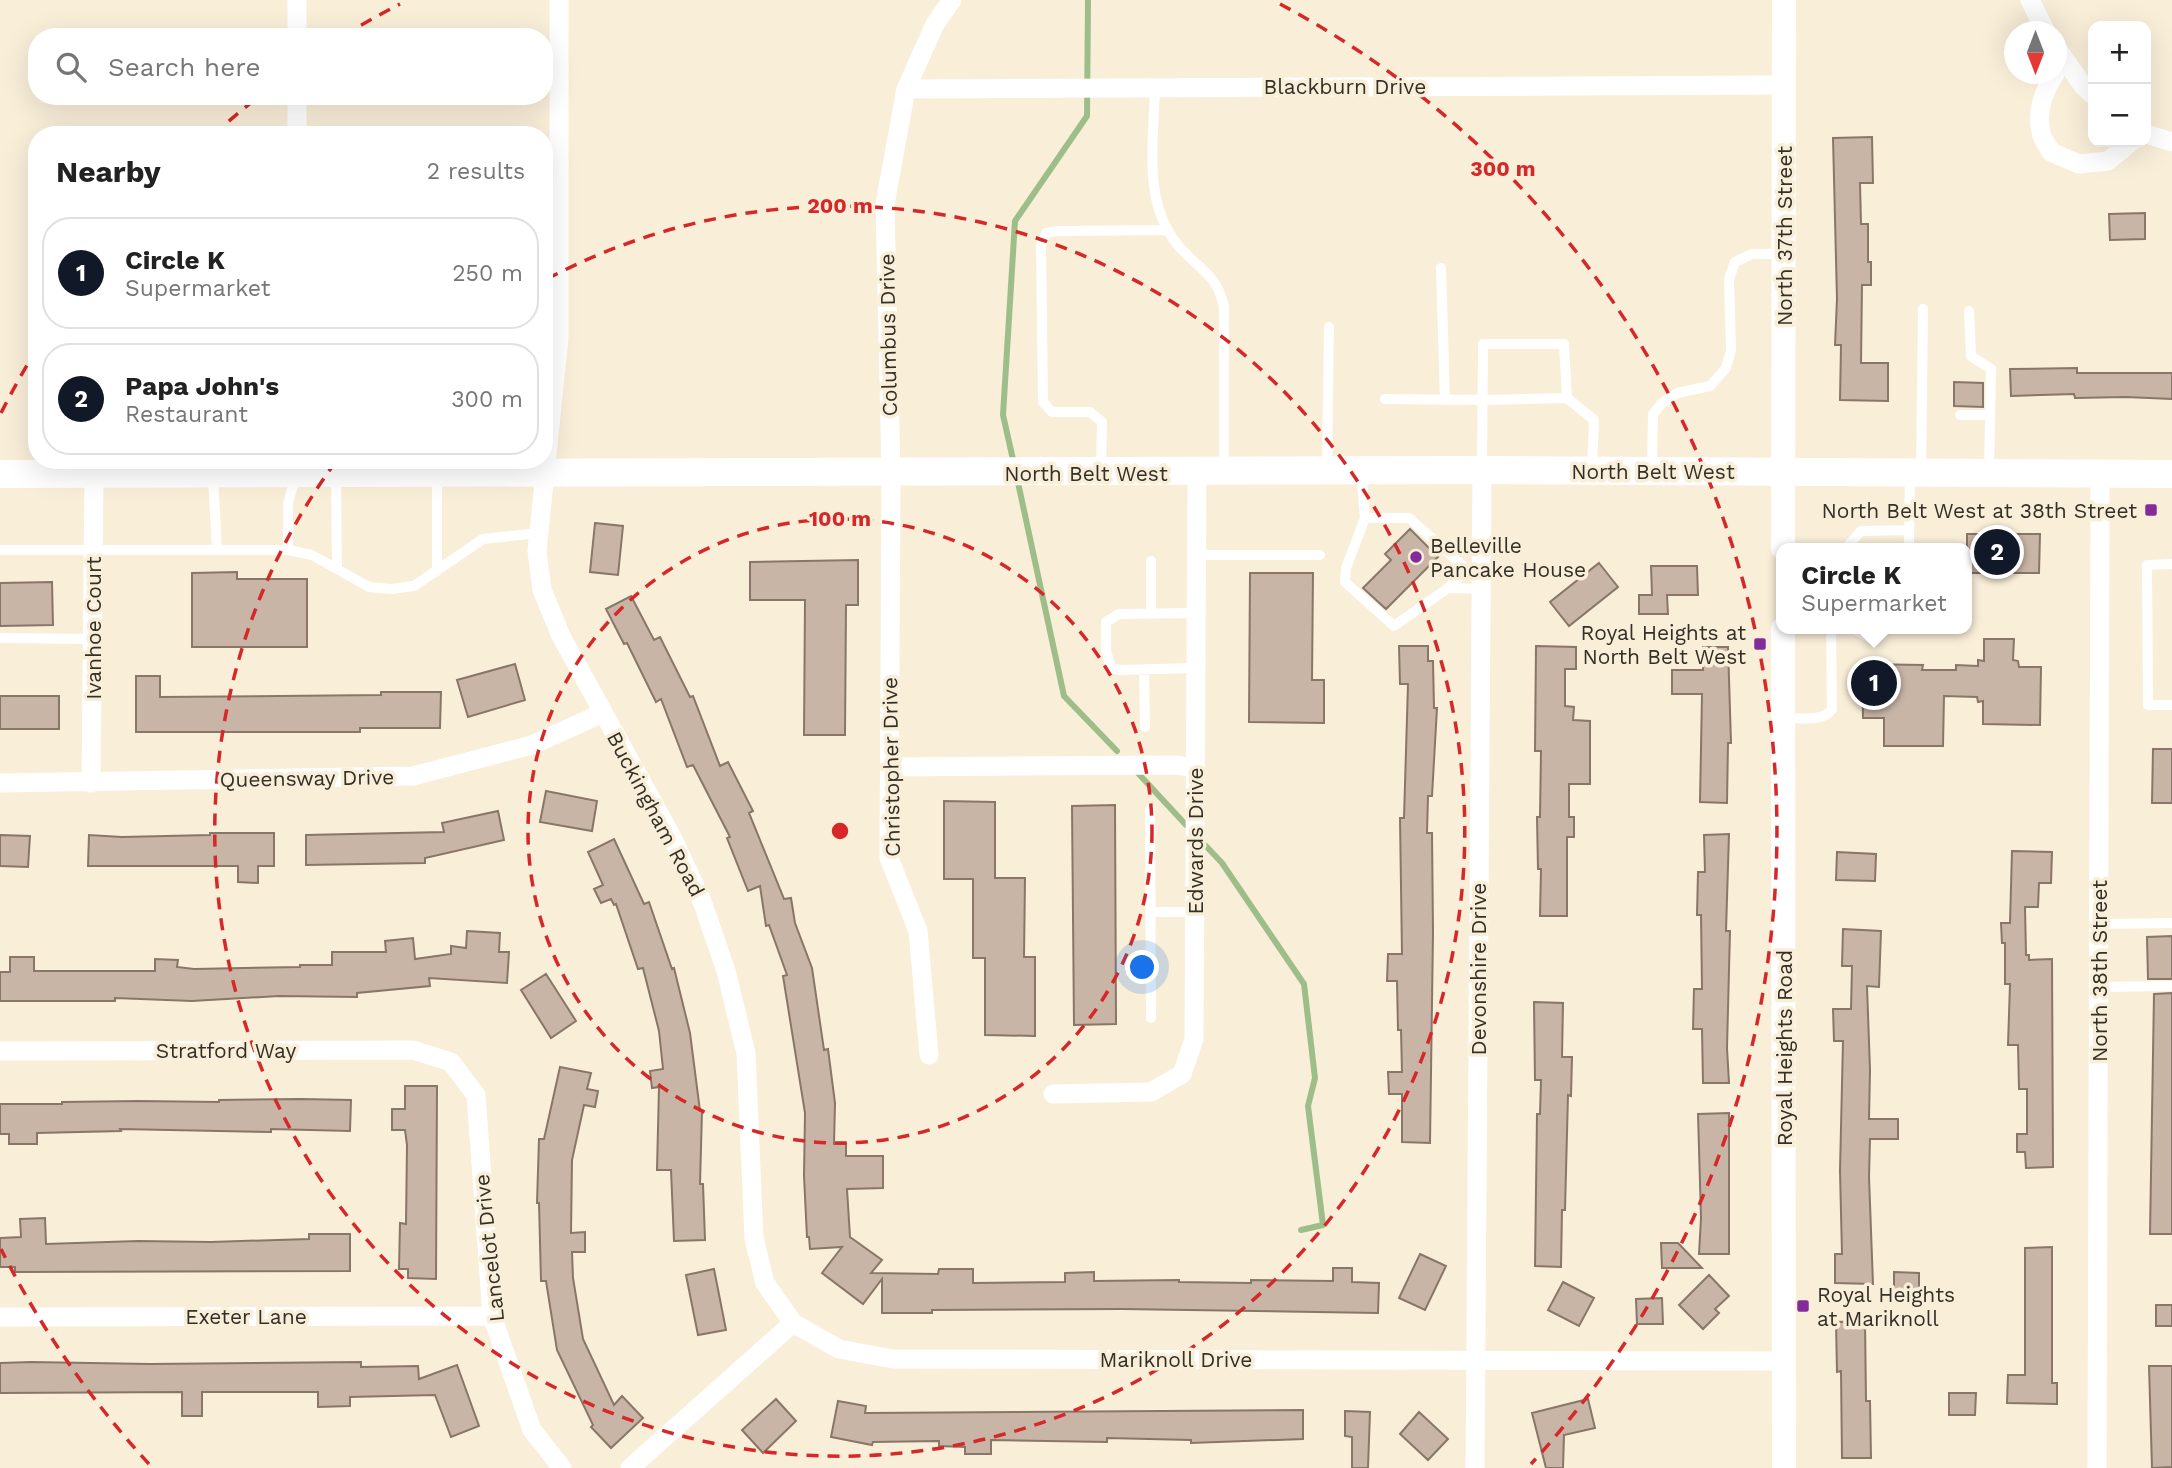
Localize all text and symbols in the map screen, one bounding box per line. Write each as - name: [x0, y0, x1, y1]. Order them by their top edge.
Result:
- north arrow: [2004, 21, 2067, 84]
- map controls: [2088, 21, 2151, 147]
- button: +: [2088, 21, 2151, 84]
- search box: [28, 28, 553, 105]
- icon: search: [52, 48, 90, 86]
- text: Search here: [108, 52, 260, 82]
- street label: Blackburn Drive: [1264, 74, 1426, 99]
- button: −: [2088, 84, 2151, 147]
- street label: North 37th Street: [1772, 146, 1797, 326]
- text: Nearby: [56, 154, 161, 189]
- text: 300 m: [1470, 156, 1536, 181]
- text: 2 results: [427, 158, 525, 185]
- text: 200 m: [807, 193, 873, 218]
- text: Circle K: [125, 245, 225, 275]
- street label: Columbus Drive: [874, 253, 902, 417]
- text: 1: [76, 260, 86, 287]
- text: 250 m: [452, 260, 523, 287]
- text: Supermarket: [125, 275, 270, 302]
- text: Papa John's: [125, 371, 279, 401]
- text: 2: [74, 386, 88, 413]
- text: 300 m: [451, 386, 523, 413]
- text: Restaurant: [125, 401, 248, 428]
- street label: North Belt West: [1571, 459, 1735, 484]
- street label: North Belt West: [1004, 461, 1168, 486]
- place label: North Belt West at 38th Street: [1822, 498, 2137, 523]
- marker: North Belt West at 38th Street: [2143, 502, 2159, 518]
- text: 100 m: [809, 506, 871, 531]
- pin: 2: [1974, 526, 2020, 578]
- place label: Belleville Pancake House: [1430, 533, 1586, 582]
- popup: [1776, 543, 1972, 634]
- marker: Belleville Pancake House: [1408, 549, 1424, 565]
- street label: Ivanhoe Court: [81, 556, 106, 700]
- text: Circle K: [1801, 560, 1901, 590]
- text: Supermarket: [1801, 590, 1947, 617]
- place label: Royal Heights at North Belt West: [1581, 620, 1746, 669]
- marker: Royal Heights at North Belt West: [1752, 636, 1768, 652]
- pin: 1: [1851, 657, 1897, 709]
- street label: Christopher Drive: [877, 677, 905, 857]
- street label: Buckingham Road: [602, 727, 710, 901]
- street label: Queensway Drive: [219, 764, 395, 792]
- street label: Edwards Drive: [1183, 767, 1208, 915]
- centre of rings: [828, 819, 852, 843]
- street label: North 38th Street: [2087, 880, 2112, 1062]
- street label: Devonshire Drive: [1466, 883, 1491, 1055]
- your location: [1125, 950, 1159, 984]
- street label: Royal Heights Road: [1772, 950, 1797, 1146]
- street label: Stratford Way: [156, 1038, 296, 1063]
- street label: Lancelot Drive: [469, 1173, 509, 1323]
- place label: Royal Heights at Mariknoll: [1817, 1282, 1955, 1331]
- marker: Royal Heights at Mariknoll: [1795, 1298, 1811, 1314]
- street label: Exeter Lane: [185, 1304, 307, 1329]
- street label: Mariknoll Drive: [1100, 1347, 1252, 1372]

